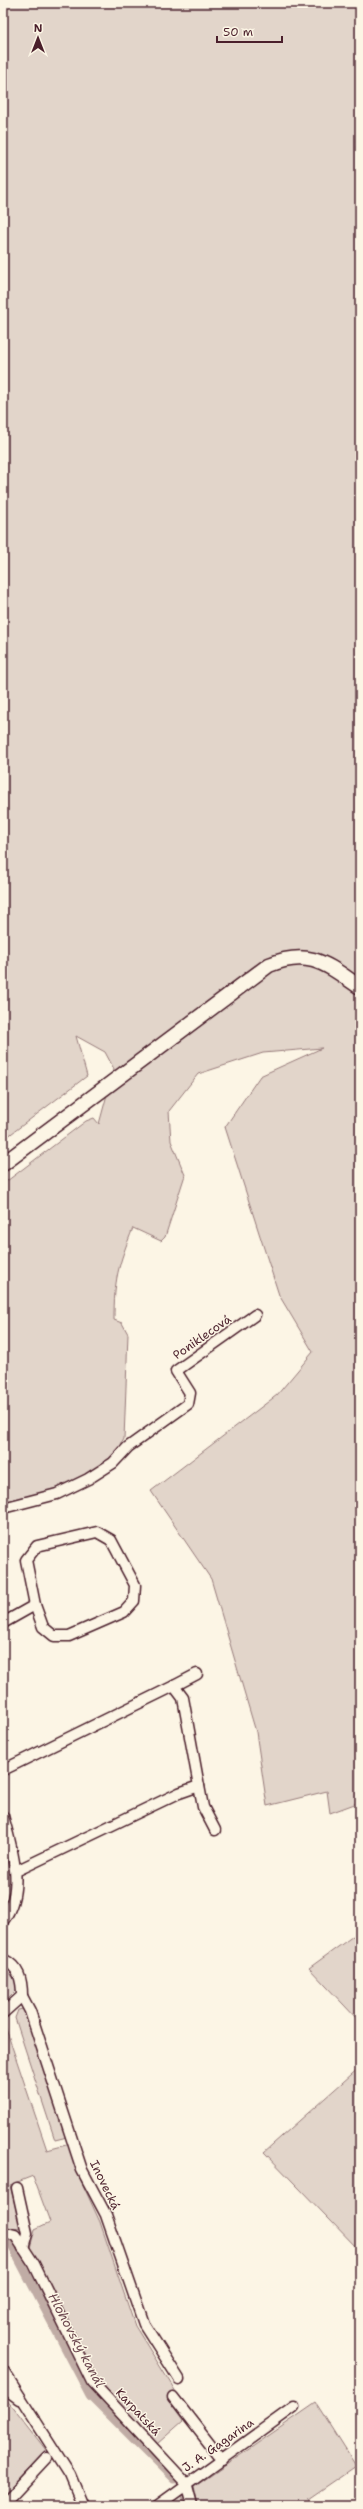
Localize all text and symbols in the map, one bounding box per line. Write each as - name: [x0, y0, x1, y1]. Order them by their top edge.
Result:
- north arrow: [18, 18, 58, 58]
- scale bar: [217, 18, 282, 44]
- text: N: [34, 21, 43, 36]
- text: 50 m: [223, 24, 253, 40]
- street label: Poniklecová: [170, 1311, 235, 1363]
- street label: Inovecká: [86, 2157, 124, 2213]
- water label: Hlohovský kanál: [44, 2290, 109, 2391]
- street label: Karpatská: [112, 2385, 164, 2439]
- street label: J. A. Gagarina: [179, 2414, 257, 2476]

